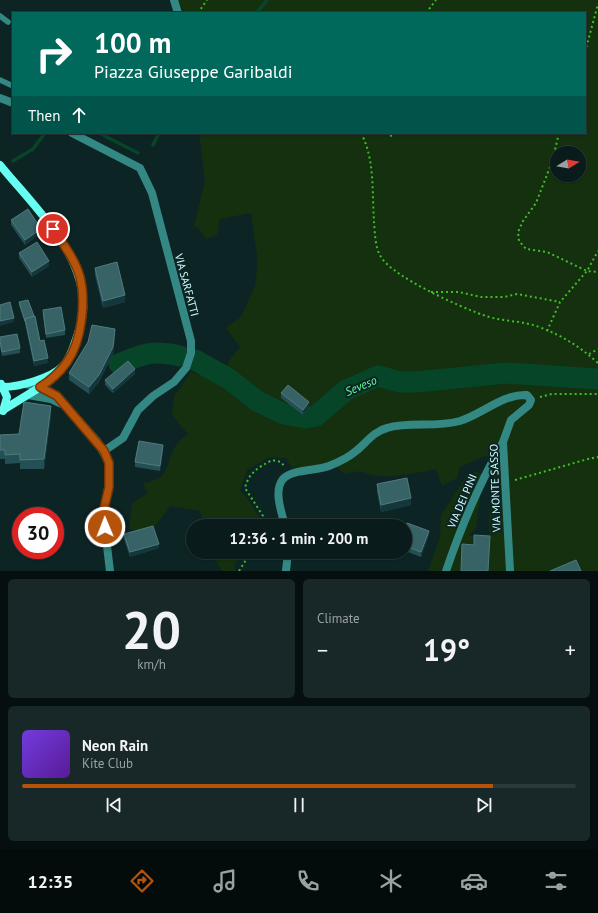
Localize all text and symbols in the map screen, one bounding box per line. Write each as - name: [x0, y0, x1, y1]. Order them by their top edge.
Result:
- text: 100 m: [94, 24, 171, 61]
- icon: right: [28, 28, 80, 80]
- text: Piazza Giuseppe Garibaldi: [94, 60, 293, 83]
- icon: ahead: [68, 104, 90, 126]
- text: Then: [28, 106, 60, 125]
- north arrow: [550, 146, 586, 182]
- map controls: [550, 146, 586, 182]
- pin: [36, 212, 70, 246]
- icon: arrive: [42, 218, 64, 240]
- street label: VIA SARFATTI: [172, 251, 202, 318]
- water label: Seveso: [343, 372, 379, 399]
- street label: VIA MONTE SASSO: [486, 444, 504, 533]
- street label: VIA DEI PINI: [444, 472, 480, 531]
- position arrow: [84, 506, 126, 548]
- speed limit sign: 30: [12, 507, 64, 559]
- text: 12:36 · 1 min · 200 m: [230, 529, 368, 548]
- text: 20: [122, 596, 181, 663]
- text: Climate: [317, 610, 360, 627]
- text: 19°: [423, 630, 470, 669]
- text: −: [317, 636, 328, 664]
- text: +: [565, 636, 576, 664]
- text: km/h: [137, 656, 166, 673]
- text: Neon Rain: [82, 736, 148, 755]
- text: Kite Club: [82, 755, 133, 772]
- icon: previous: [103, 794, 125, 816]
- icon: pause: [288, 794, 310, 816]
- icon: next: [473, 794, 495, 816]
- icon: directions: [128, 867, 156, 895]
- icon: music: [211, 867, 239, 895]
- icon: phone: [294, 867, 322, 895]
- icon: climate: [377, 867, 405, 895]
- icon: car: [460, 867, 488, 895]
- icon: filters: [542, 867, 570, 895]
- text: 12:35: [27, 870, 73, 893]

